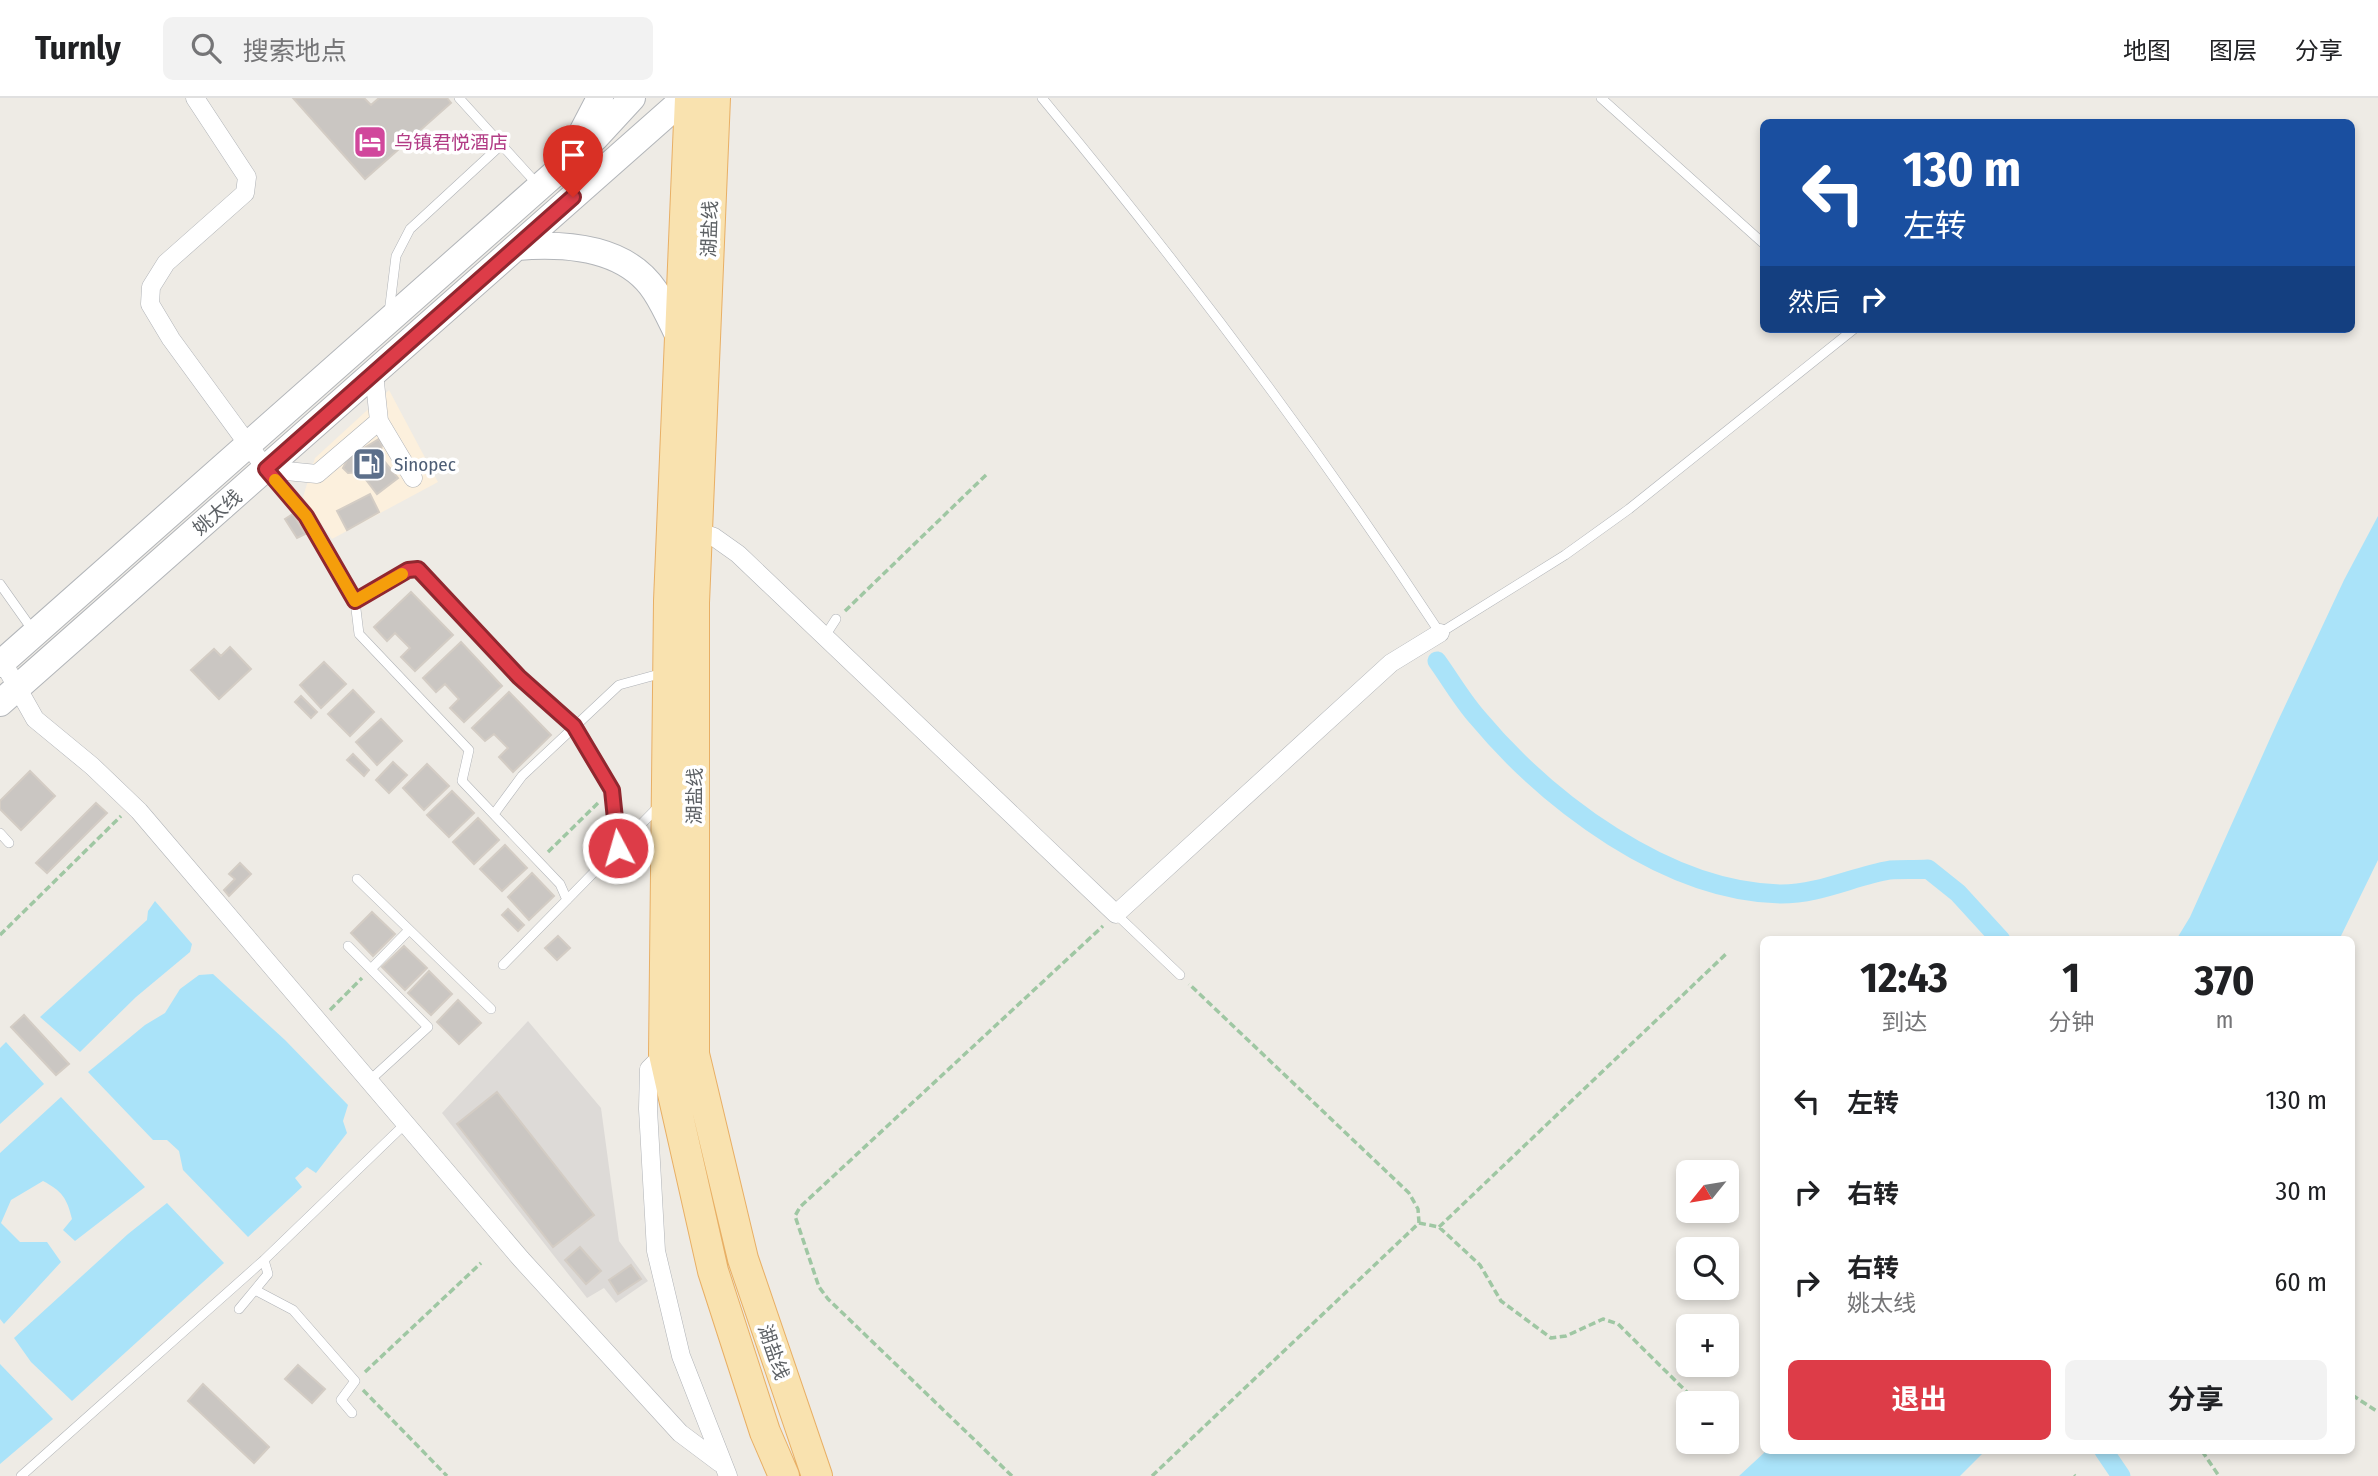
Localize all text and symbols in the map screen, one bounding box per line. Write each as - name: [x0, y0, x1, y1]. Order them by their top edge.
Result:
- search box: [163, 17, 653, 80]
- text: Turnly: [35, 28, 121, 68]
- icon: search: [187, 29, 225, 67]
- text: 搜索地点: [243, 36, 347, 67]
- text: 地图: [2123, 37, 2171, 65]
- text: 图层: [2209, 37, 2257, 65]
- text: 分享: [2295, 37, 2343, 65]
- hotel icon: 乌镇君悦酒店: [351, 123, 389, 161]
- pin: [543, 125, 603, 197]
- place label: 乌镇君悦酒店: [394, 131, 508, 154]
- icon: arrive: [554, 136, 592, 174]
- text: 130 m: [1903, 140, 2021, 199]
- icon: left: [1788, 147, 1879, 238]
- street label: 湖盐线: [697, 200, 722, 258]
- text: 左转: [1903, 207, 1967, 245]
- icon: right: [1854, 280, 1892, 318]
- text: 然后: [1788, 287, 1840, 318]
- fuel station icon: Sinopec: [350, 445, 388, 483]
- place label: Sinopec: [394, 453, 456, 476]
- street label: 姚太线: [188, 485, 246, 540]
- street label: 湖盐线: [683, 767, 706, 825]
- position arrow: [581, 811, 655, 885]
- text: 12:43: [1860, 953, 1948, 1003]
- text: 1: [2062, 953, 2080, 1003]
- text: 370: [2195, 956, 2255, 1006]
- text: m: [2216, 1006, 2233, 1034]
- text: 到达: [1881, 1008, 1927, 1036]
- text: 分钟: [2048, 1008, 2094, 1036]
- icon: left: [1788, 1082, 1826, 1120]
- text: 130 m: [2265, 1085, 2327, 1116]
- text: 左转: [1847, 1088, 1899, 1119]
- north arrow: [1676, 1160, 1740, 1223]
- map controls: [1676, 1160, 1739, 1454]
- icon: right: [1788, 1173, 1826, 1211]
- text: 30 m: [2276, 1176, 2327, 1207]
- text: 右转: [1847, 1179, 1899, 1210]
- button: search: [1676, 1237, 1739, 1300]
- text: 右转: [1847, 1253, 1899, 1284]
- icon: right: [1788, 1264, 1826, 1302]
- text: 60 m: [2274, 1267, 2327, 1298]
- text: 姚太线: [1847, 1289, 1916, 1317]
- button: +: [1676, 1314, 1739, 1377]
- street label: 湖盐线: [753, 1321, 794, 1383]
- button: 退出: [1788, 1360, 2051, 1440]
- button: 分享: [2065, 1360, 2327, 1440]
- button: −: [1676, 1391, 1739, 1454]

